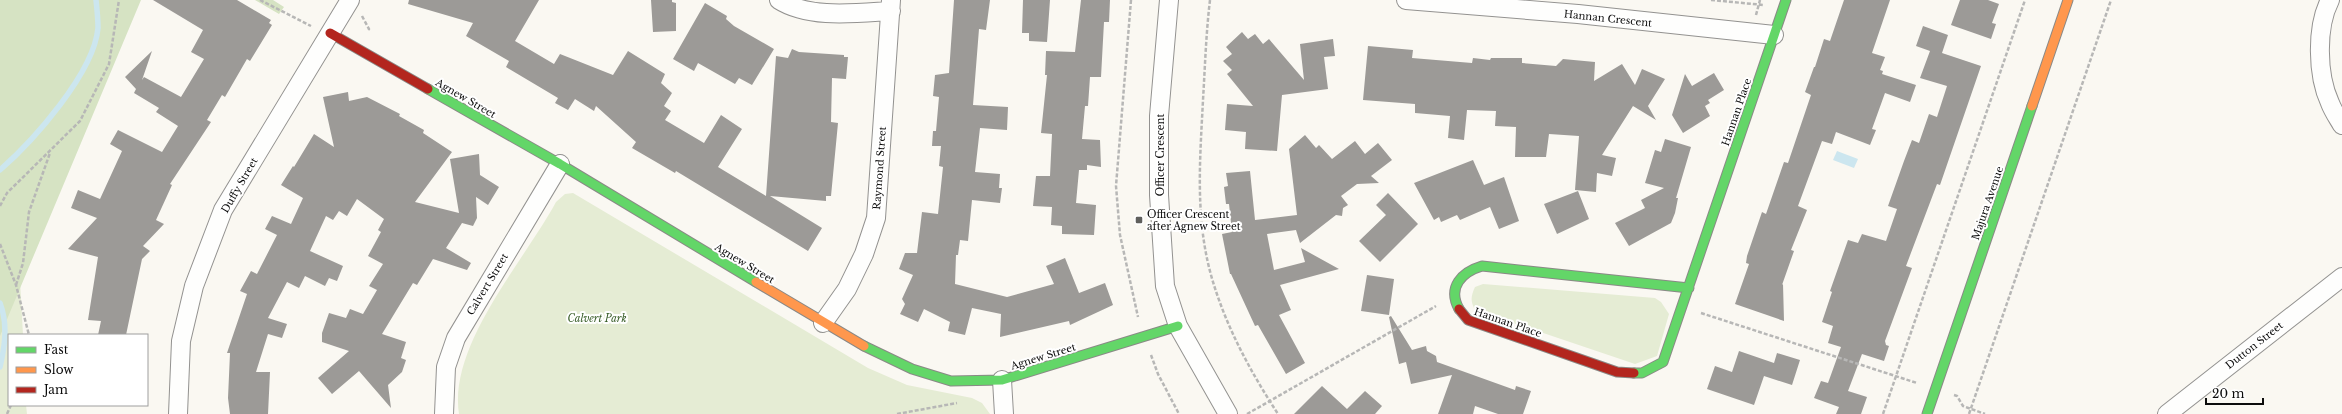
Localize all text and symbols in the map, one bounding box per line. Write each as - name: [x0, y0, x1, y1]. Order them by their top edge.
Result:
- street label: Hannan Crescent: [1563, 7, 1653, 30]
- street label: Agnew Street: [432, 75, 498, 121]
- street label: Hannan Place: [1719, 76, 1754, 148]
- street label: Officer Crescent: [1154, 114, 1167, 196]
- street label: Raymond Street: [870, 126, 889, 210]
- street label: Duffy Street: [218, 155, 261, 215]
- street label: Majura Avenue: [1969, 164, 2006, 242]
- place label: Officer Crescent after Agnew Street: [1147, 208, 1241, 233]
- marker: Officer Crescent after Agnew Street: [1134, 215, 1144, 225]
- street label: Agnew Street: [712, 240, 777, 286]
- street label: Calvert Street: [464, 251, 511, 318]
- street label: Hannan Place: [1472, 305, 1544, 340]
- park label: Calvert Park: [567, 312, 627, 325]
- street label: Dutton Street: [2223, 319, 2286, 372]
- legend: [8, 334, 148, 406]
- street label: Agnew Street: [1008, 340, 1077, 373]
- text: Fast: [44, 342, 69, 357]
- text: Slow: [44, 362, 74, 377]
- scale bar: [2206, 380, 2263, 406]
- text: Jam: [42, 382, 68, 397]
- text: 20 m: [2212, 386, 2244, 401]

